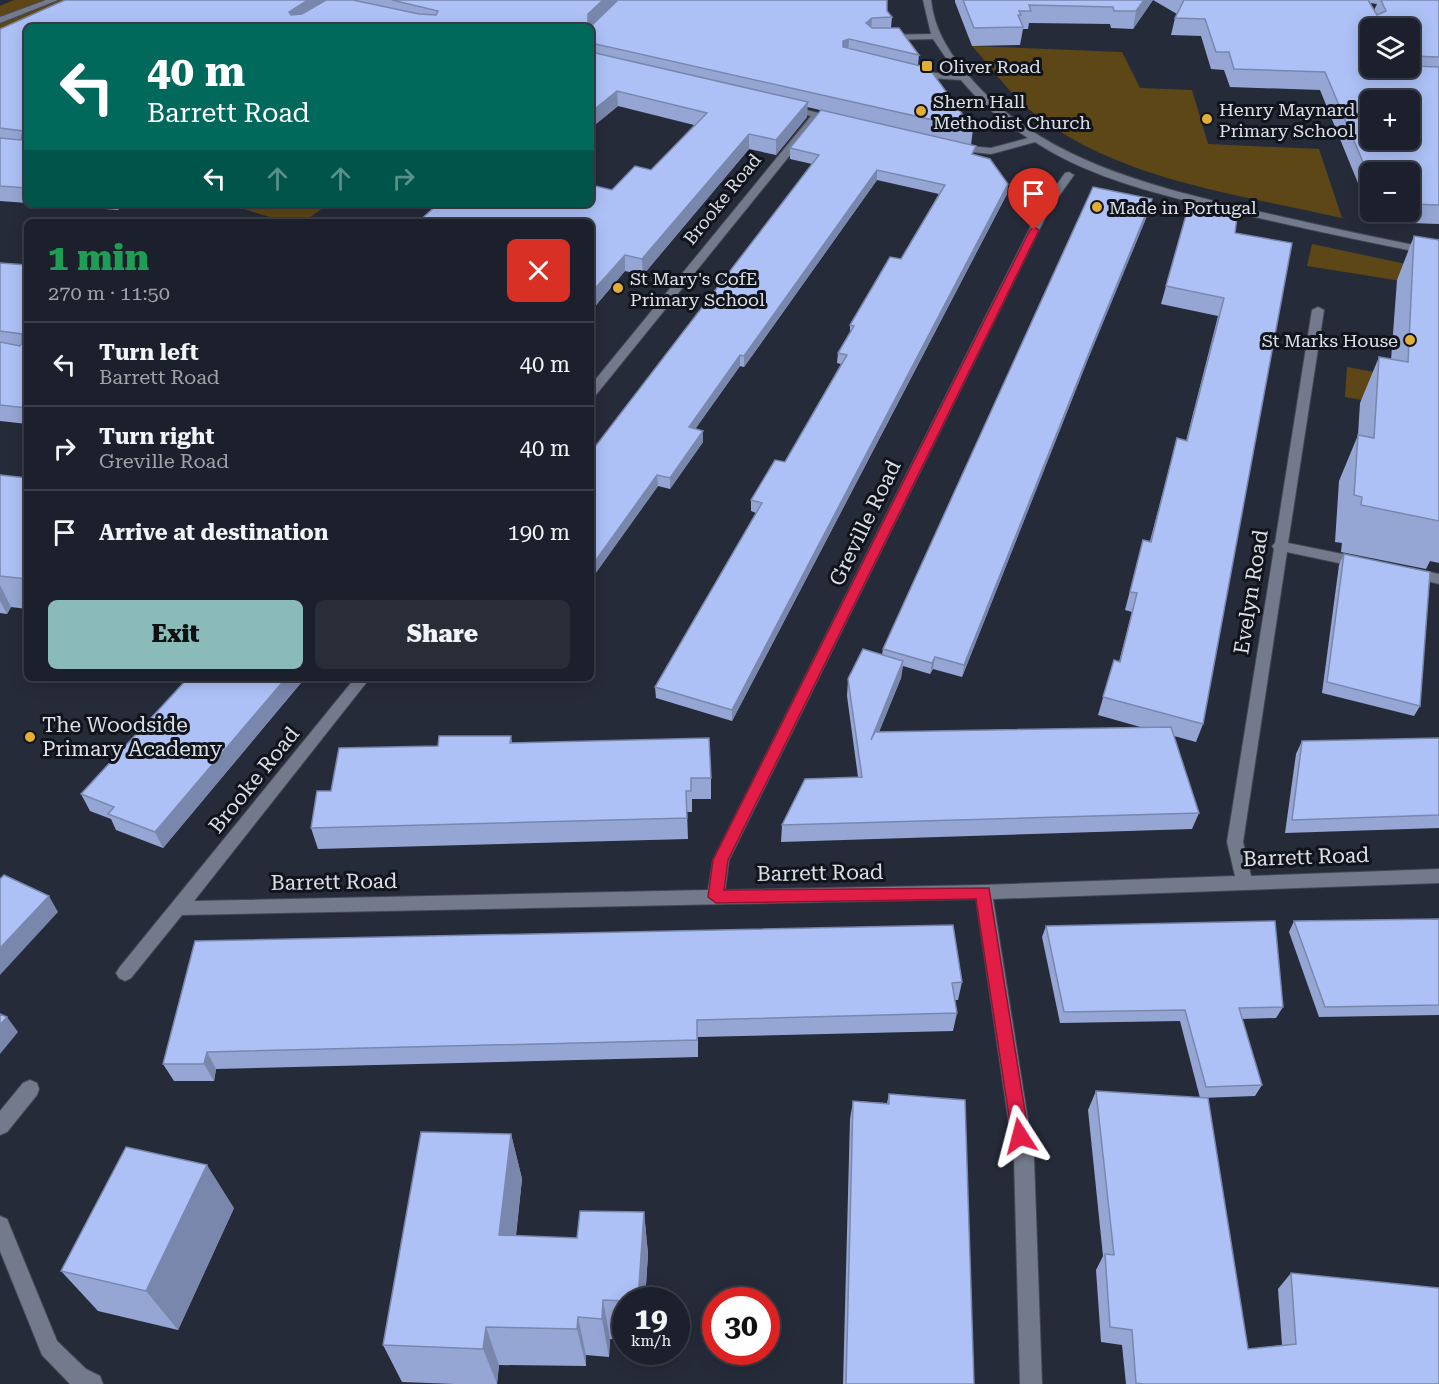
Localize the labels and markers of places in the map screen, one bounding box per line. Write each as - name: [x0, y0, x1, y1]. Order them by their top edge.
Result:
- place label: Oliver Road: [939, 56, 1041, 77]
- marker: Oliver Road: [920, 59, 934, 73]
- place label: Shern Hall Methodist Church: [933, 91, 1091, 133]
- place label: Henry Maynard Primary School: [1219, 99, 1356, 141]
- marker: Shern Hall Methodist Church: [914, 104, 928, 118]
- marker: Henry Maynard Primary School: [1200, 112, 1214, 126]
- pin: [1008, 168, 1059, 230]
- place label: Made in Portugal: [1109, 197, 1257, 218]
- marker: Made in Portugal: [1090, 200, 1104, 214]
- place label: St Mary's CofE Primary School: [630, 268, 765, 310]
- marker: St Mary's CofE Primary School: [611, 281, 625, 295]
- place label: St Marks House: [1262, 330, 1398, 351]
- marker: St Marks House: [1403, 333, 1417, 347]
- place label: The Woodside Primary Academy: [42, 713, 223, 761]
- marker: The Woodside Primary Academy: [23, 730, 37, 744]

